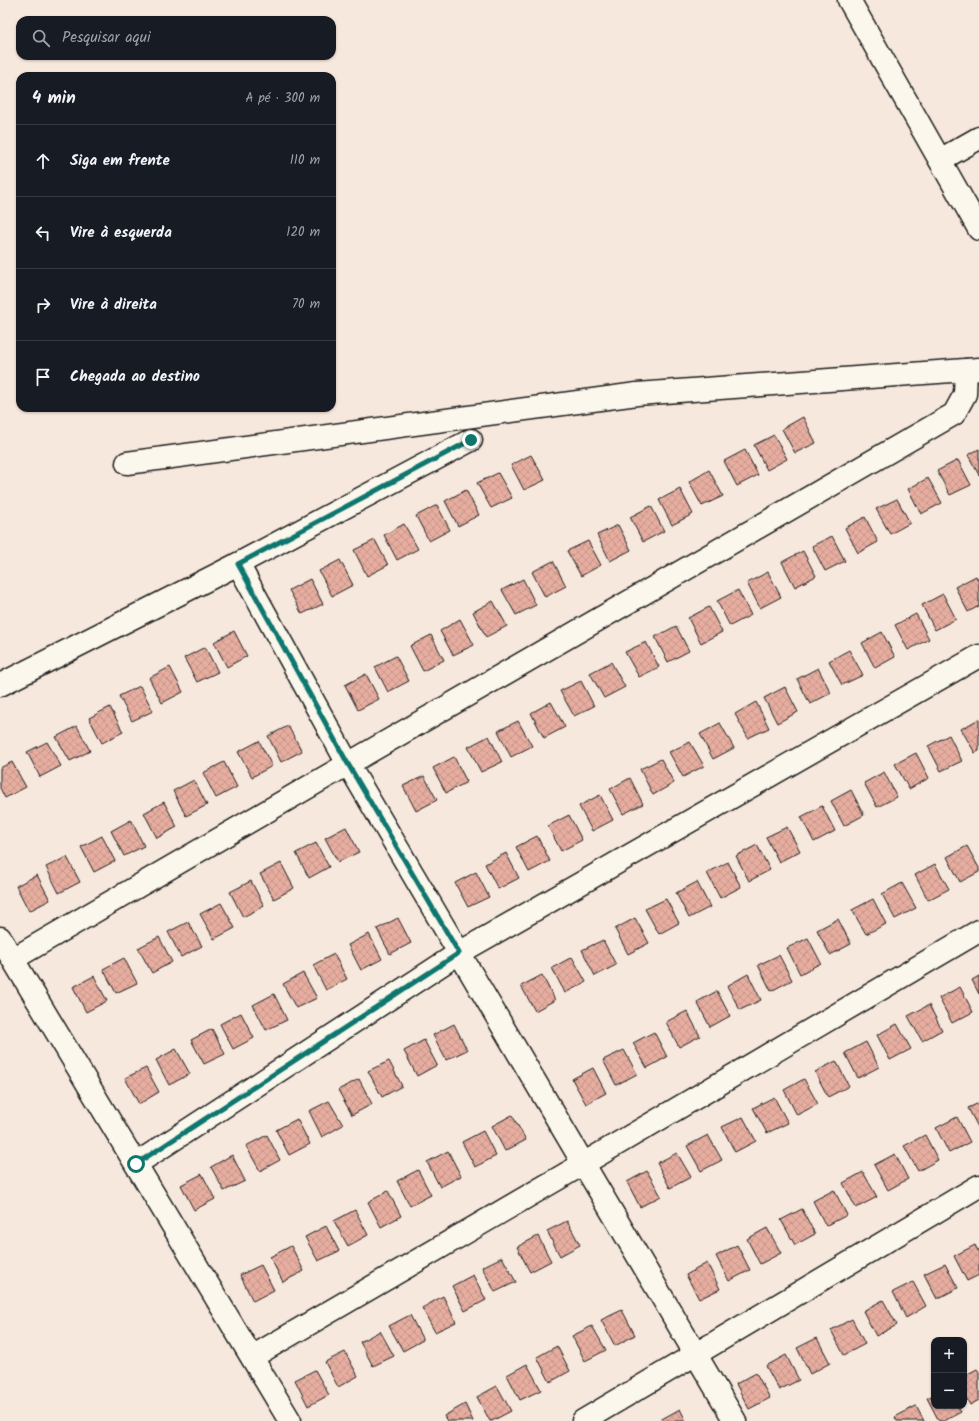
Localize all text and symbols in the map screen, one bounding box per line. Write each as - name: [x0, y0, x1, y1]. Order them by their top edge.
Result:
- search box: [16, 16, 336, 60]
- text: Pesquisar aqui: [62, 26, 151, 50]
- icon: search: [30, 27, 52, 49]
- text: 4 min: [32, 85, 76, 112]
- text: A pé · 300 m: [245, 88, 320, 109]
- text: Siga em frente: [70, 149, 170, 173]
- icon: ahead: [32, 150, 54, 172]
- text: 110 m: [290, 150, 320, 171]
- text: Vire à esquerda: [70, 221, 172, 245]
- icon: left: [32, 222, 54, 244]
- text: 120 m: [286, 222, 320, 243]
- text: Vire à direita: [70, 293, 157, 317]
- icon: right: [32, 294, 54, 316]
- text: 70 m: [292, 294, 320, 315]
- text: Chegada ao destino: [70, 365, 200, 389]
- icon: arrive: [32, 366, 54, 388]
- route end: [462, 431, 480, 449]
- route start: [127, 1155, 145, 1173]
- map controls: [931, 1337, 967, 1409]
- button: +: [931, 1337, 967, 1373]
- button: −: [931, 1373, 967, 1409]

